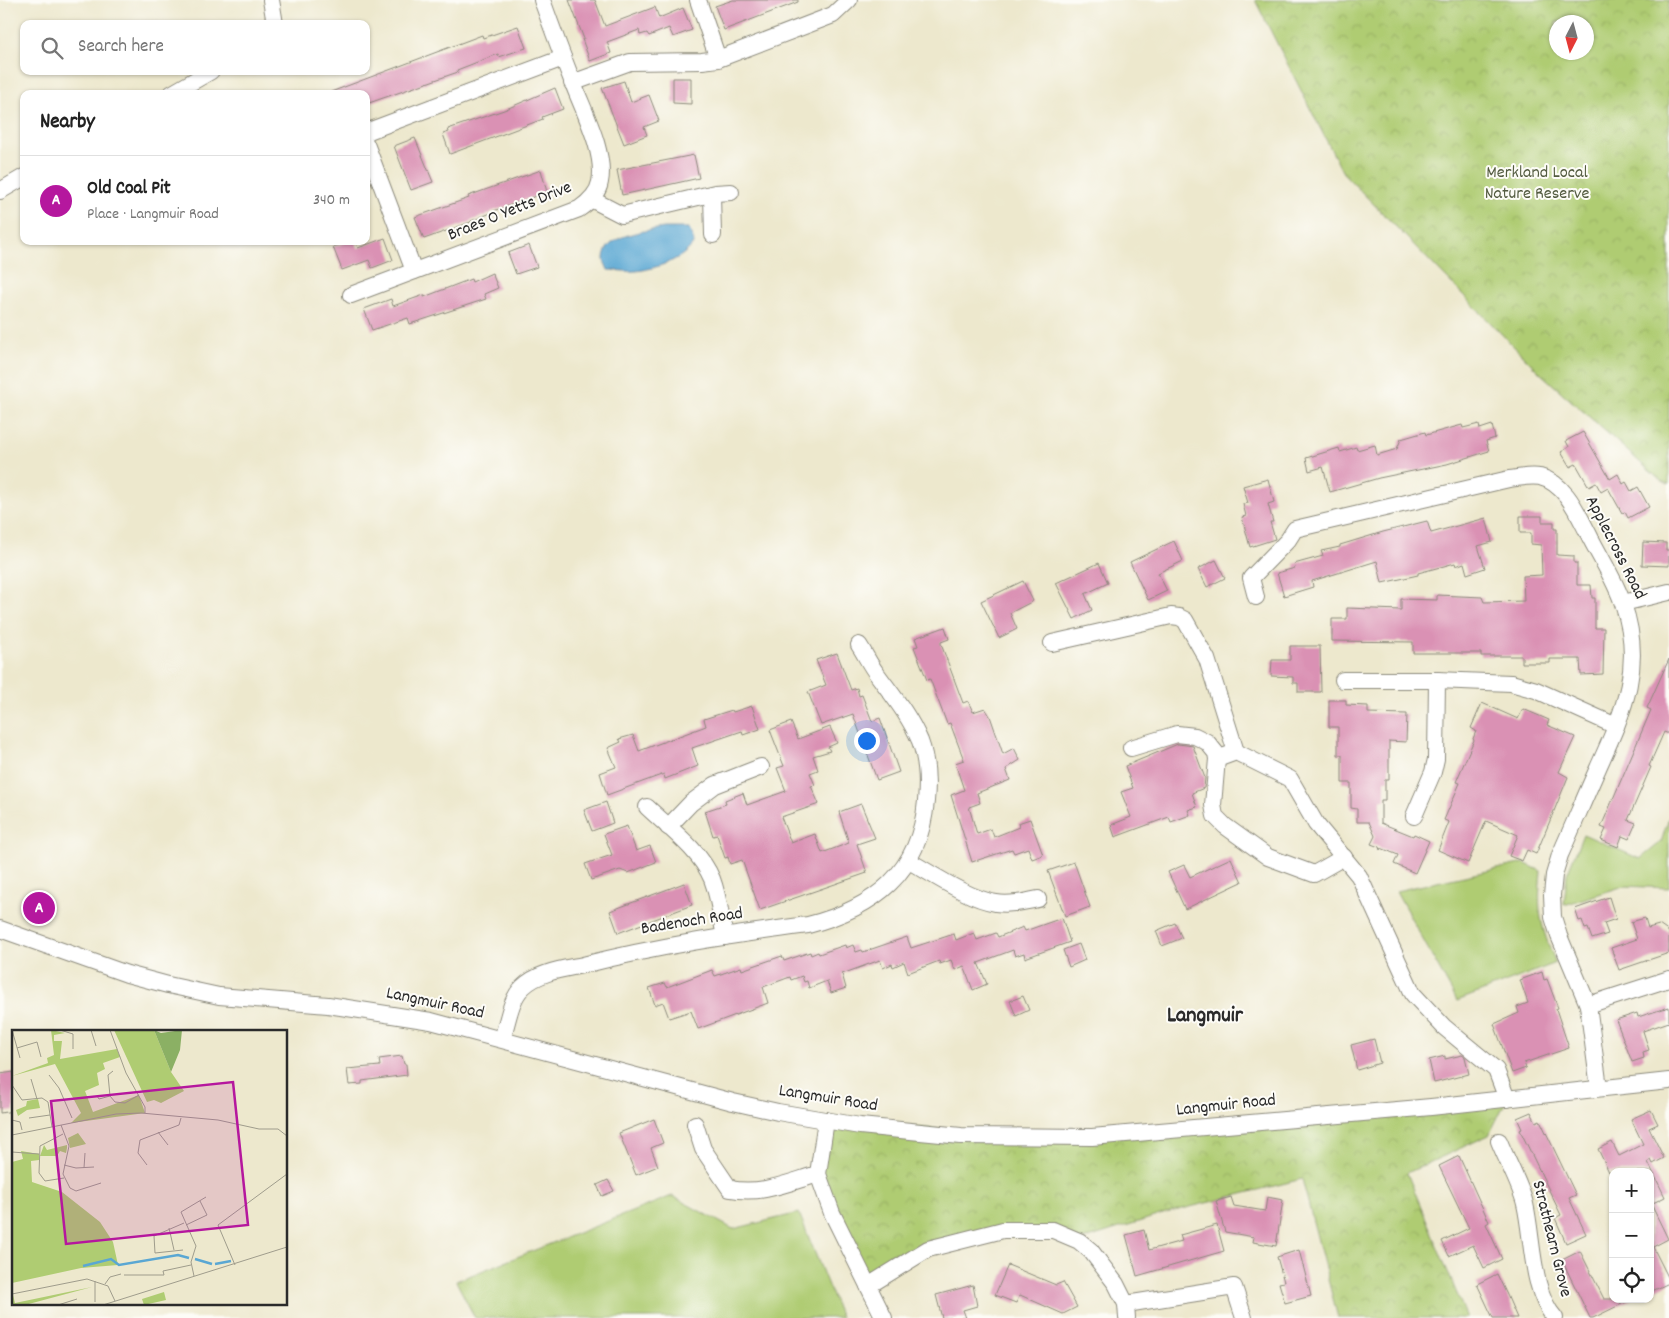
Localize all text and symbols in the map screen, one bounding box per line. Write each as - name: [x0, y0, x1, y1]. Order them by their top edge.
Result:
- north arrow: [1549, 15, 1594, 60]
- search box: [20, 20, 370, 75]
- icon: search: [38, 34, 66, 62]
- text: Search here: [78, 34, 164, 61]
- text: Nearby: [40, 108, 95, 138]
- park label: Merkland Local Nature Reserve: [1485, 161, 1589, 207]
- text: Old Coal Pit: [87, 176, 170, 203]
- street label: Braes O Yetts Drive: [444, 176, 576, 248]
- text: A: [52, 189, 60, 212]
- text: 340 m: [313, 189, 350, 212]
- text: Place · Langmuir Road: [87, 203, 219, 226]
- street label: Applecross Road: [1578, 492, 1652, 604]
- your location: [854, 728, 880, 754]
- pin: A: [23, 889, 55, 927]
- street label: Badenoch Road: [639, 902, 745, 942]
- street label: Langmuir Road: [384, 981, 486, 1027]
- district label: Langmuir: [1167, 1001, 1244, 1032]
- inset map: [12, 1030, 288, 1306]
- street label: Langmuir Road: [777, 1079, 879, 1119]
- street label: Langmuir Road: [1175, 1088, 1277, 1124]
- map controls: [1609, 1168, 1654, 1303]
- button: +: [1609, 1168, 1654, 1213]
- street label: Strathearn Grove: [1524, 1178, 1578, 1300]
- button: −: [1609, 1213, 1654, 1258]
- button: locate: [1609, 1258, 1654, 1303]

